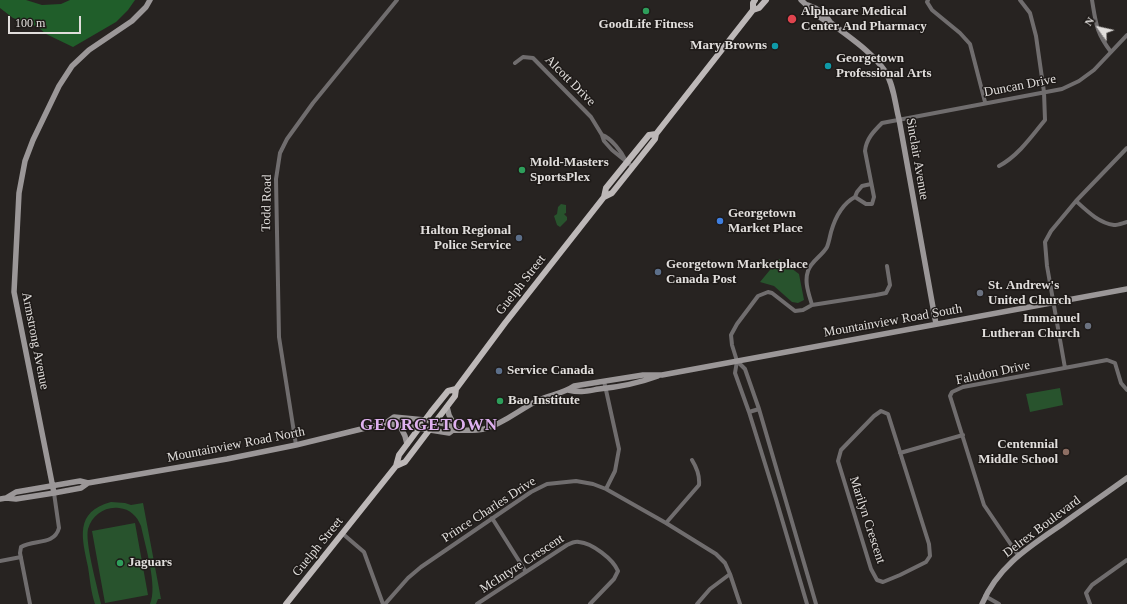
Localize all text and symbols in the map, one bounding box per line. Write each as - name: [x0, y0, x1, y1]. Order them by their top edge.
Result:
- place label: Alphacare Medical Center And Pharmacy: [801, 4, 927, 35]
- marker: GoodLife Fitness: [641, 6, 651, 16]
- scale bar: [10, 8, 83, 34]
- north arrow: [1079, 8, 1119, 48]
- marker: Alphacare Medical Center And Pharmacy: [786, 13, 798, 25]
- text: N: [1082, 15, 1096, 28]
- text: 100 m: [15, 16, 45, 30]
- place label: GoodLife Fitness: [599, 17, 693, 33]
- place label: Mary Browns: [690, 38, 767, 54]
- marker: Mary Browns: [770, 41, 780, 51]
- place label: Georgetown Professional Arts: [836, 51, 931, 82]
- street label: Alcott Drive: [541, 52, 599, 110]
- marker: Georgetown Professional Arts: [823, 61, 833, 71]
- street label: Duncan Drive: [983, 71, 1057, 101]
- street label: Sinclair Avenue: [902, 117, 932, 201]
- place label: Mold-Masters SportsPlex: [530, 155, 609, 186]
- marker: Mold-Masters SportsPlex: [517, 165, 527, 175]
- street label: Todd Road: [259, 174, 275, 232]
- place label: Georgetown Market Place: [728, 206, 803, 237]
- marker: Georgetown Market Place: [715, 216, 725, 226]
- place label: Halton Regional Police Service: [420, 223, 511, 254]
- marker: Halton Regional Police Service: [514, 233, 524, 243]
- street label: Guelph Street: [493, 252, 549, 318]
- place label: Georgetown Marketplace Canada Post: [666, 257, 808, 288]
- marker: Georgetown Marketplace Canada Post: [653, 267, 663, 277]
- place label: St. Andrew's United Church: [988, 278, 1071, 309]
- marker: St. Andrew's United Church: [975, 288, 985, 298]
- street label: Armstrong Avenue: [18, 291, 52, 391]
- street label: Mountainview Road South: [823, 301, 963, 341]
- place label: Immanuel Lutheran Church: [982, 311, 1080, 342]
- marker: Immanuel Lutheran Church: [1083, 321, 1093, 331]
- street label: Faludon Drive: [954, 358, 1032, 388]
- place label: Service Canada: [507, 363, 594, 379]
- marker: Service Canada: [494, 366, 504, 376]
- place label: Bao Institute: [508, 393, 580, 409]
- marker: Bao Institute: [495, 396, 505, 406]
- district label: GEORGETOWN: [360, 416, 498, 436]
- street label: Mountainview Road North: [166, 424, 306, 466]
- place label: Centennial Middle School: [978, 437, 1058, 468]
- marker: Centennial Middle School: [1061, 447, 1071, 457]
- street label: Prince Charles Drive: [439, 474, 539, 546]
- street label: Marilyn Crescent: [846, 475, 888, 565]
- street label: Delrex Boulevard: [1000, 493, 1084, 561]
- street label: Guelph Street: [289, 514, 347, 580]
- street label: McIntyre Crescent: [477, 531, 567, 597]
- place label: Jaguars: [128, 555, 172, 571]
- marker: Jaguars: [115, 558, 125, 568]

